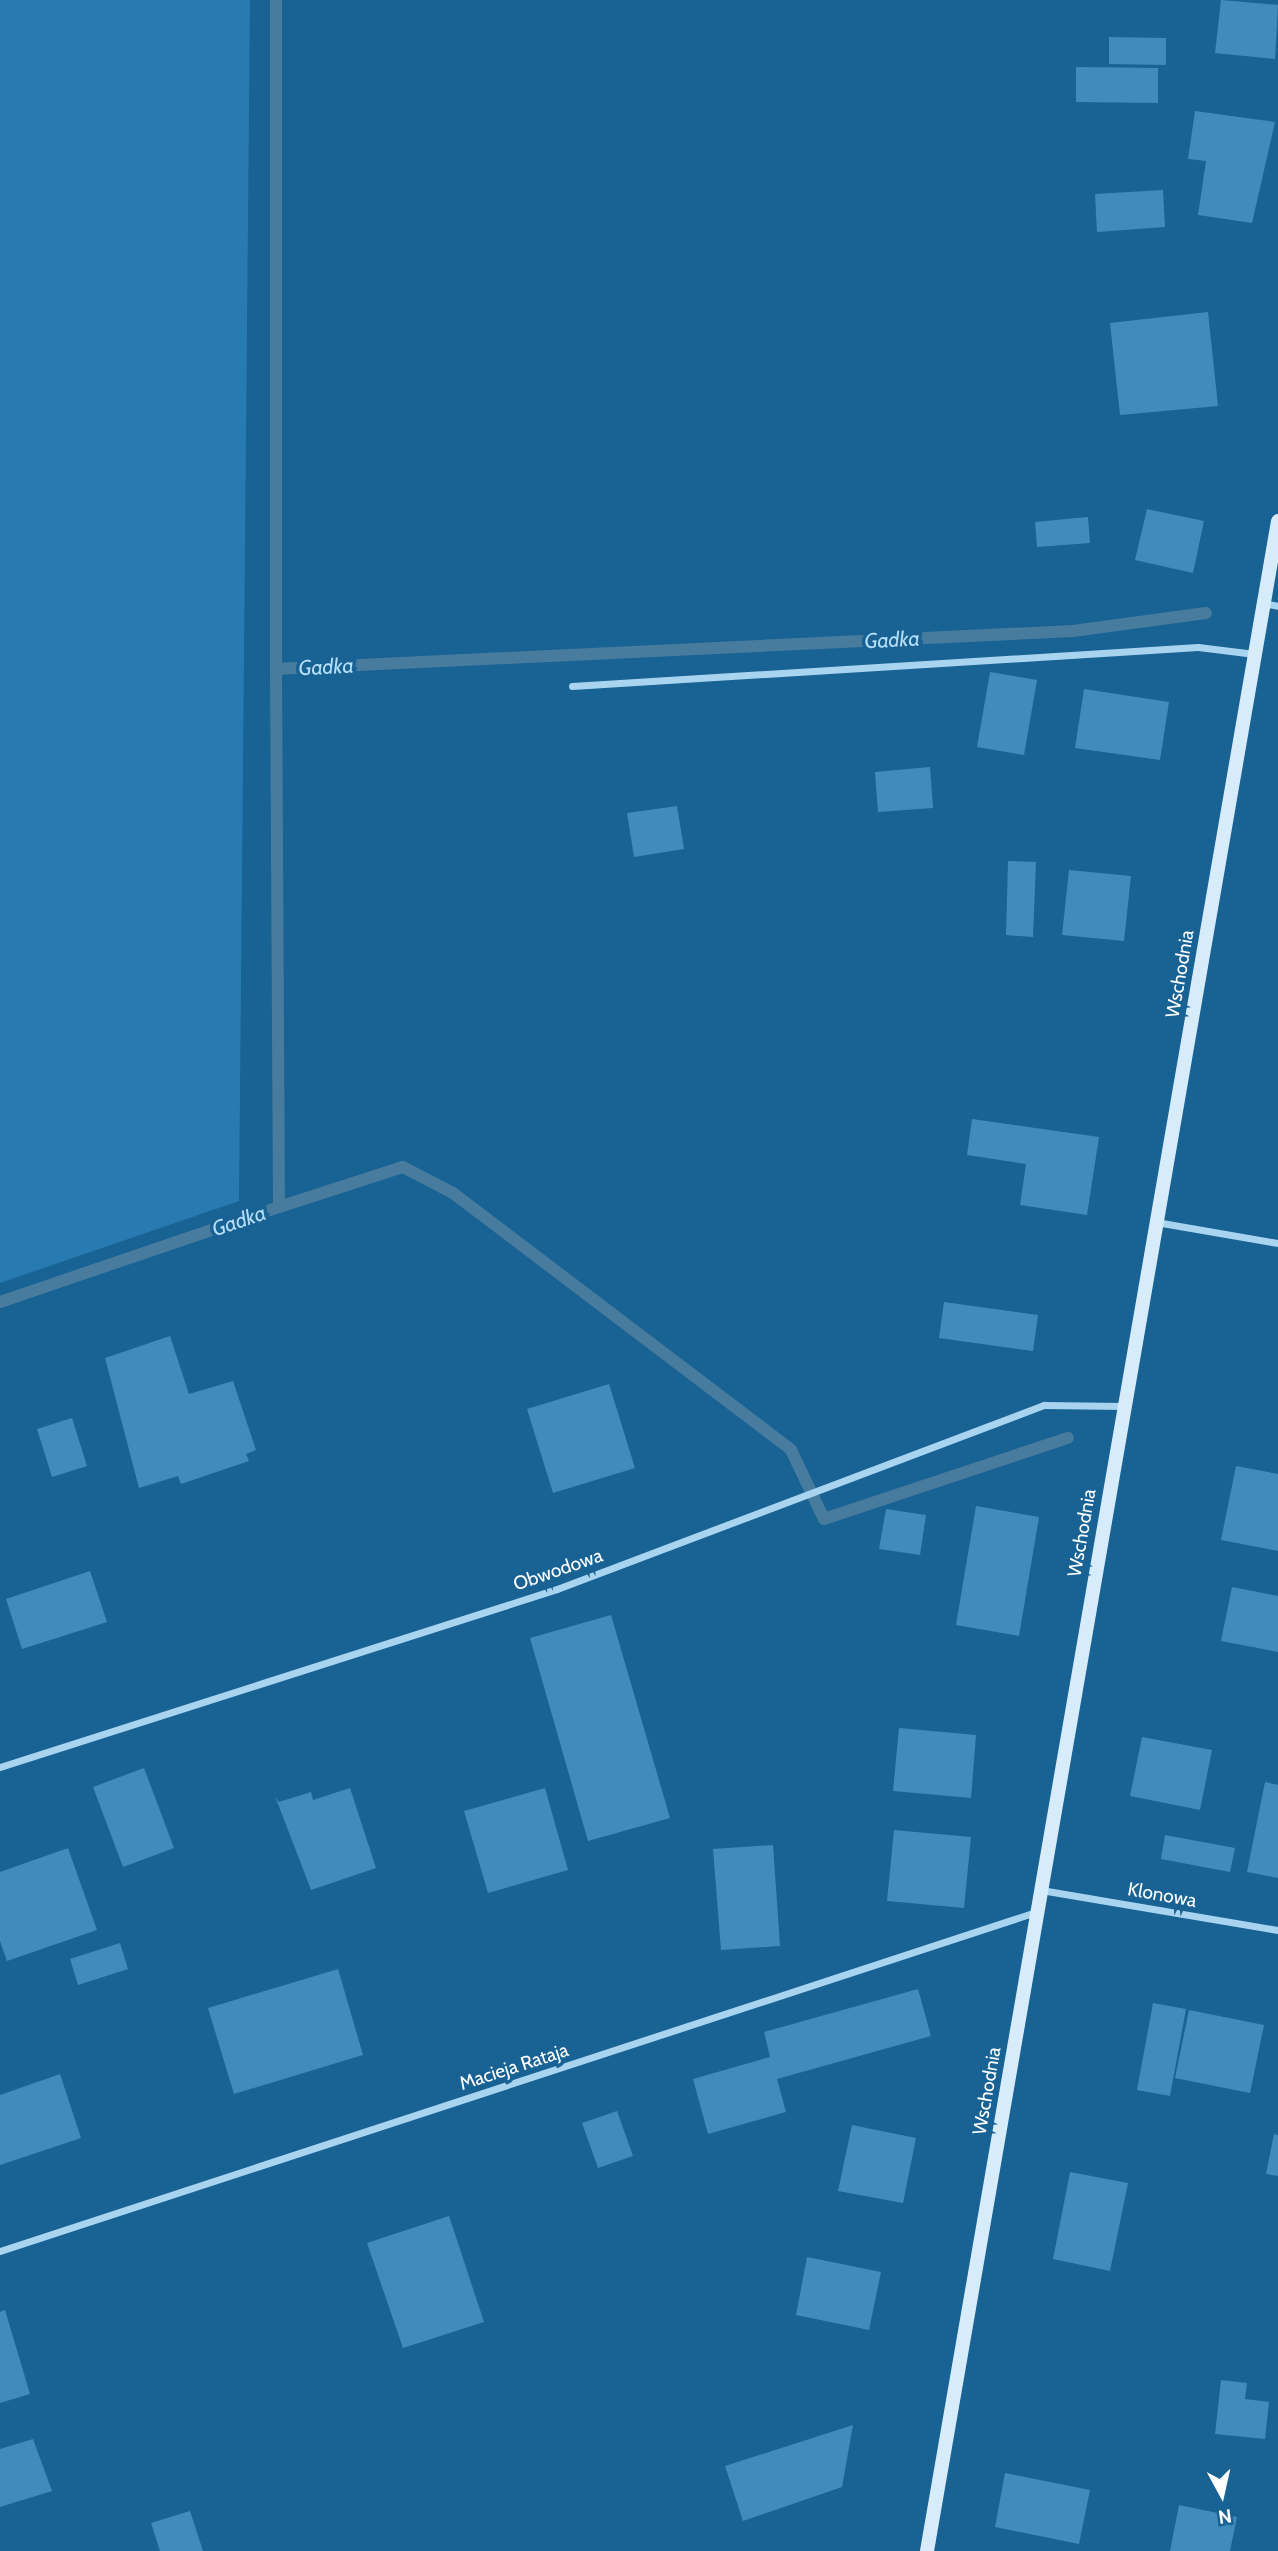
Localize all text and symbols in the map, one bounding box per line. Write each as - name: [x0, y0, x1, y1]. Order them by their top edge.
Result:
- water label: Gadka: [864, 626, 920, 654]
- water label: Gadka: [298, 653, 354, 681]
- street label: Wschodnia: [1161, 928, 1199, 1020]
- water label: Gadka: [209, 1200, 269, 1242]
- street label: Wschodnia: [1063, 1487, 1101, 1579]
- street label: Obwodowa: [510, 1544, 606, 1596]
- street label: Klonowa: [1126, 1878, 1198, 1912]
- street label: Macieja Rataja: [457, 2039, 571, 2095]
- street label: Wschodnia: [968, 2045, 1006, 2137]
- north arrow: [1187, 2460, 1257, 2530]
- text: N: [1217, 2504, 1233, 2529]

